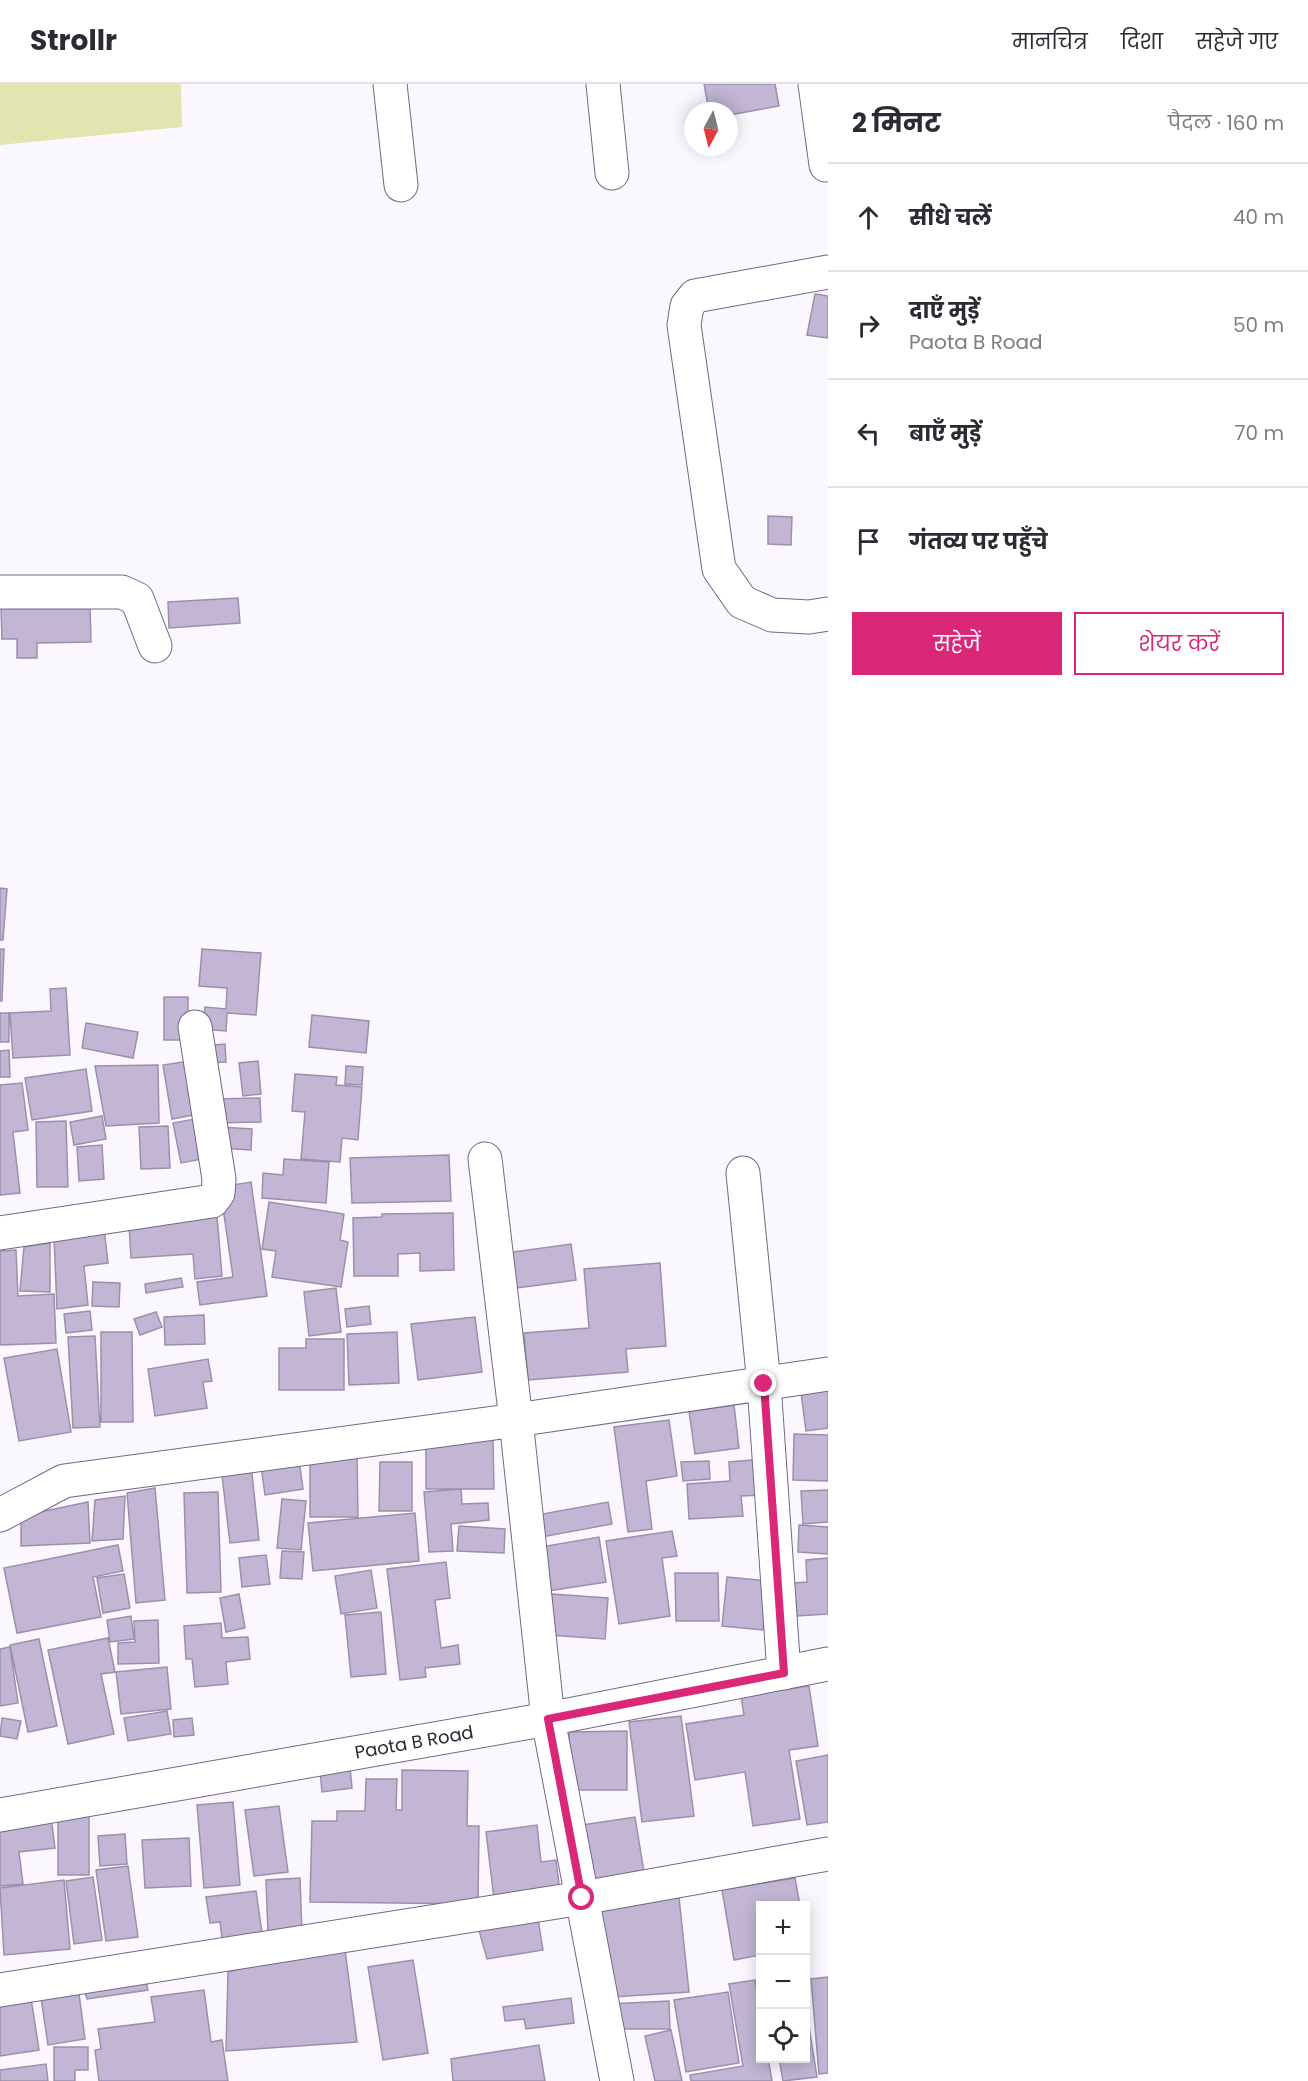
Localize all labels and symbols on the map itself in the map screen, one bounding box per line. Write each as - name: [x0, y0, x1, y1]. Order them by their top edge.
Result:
- north arrow: [684, 102, 738, 156]
- route end: [750, 1370, 776, 1396]
- street label: Paota B Road: [353, 1719, 475, 1765]
- route start: [568, 1884, 594, 1910]

